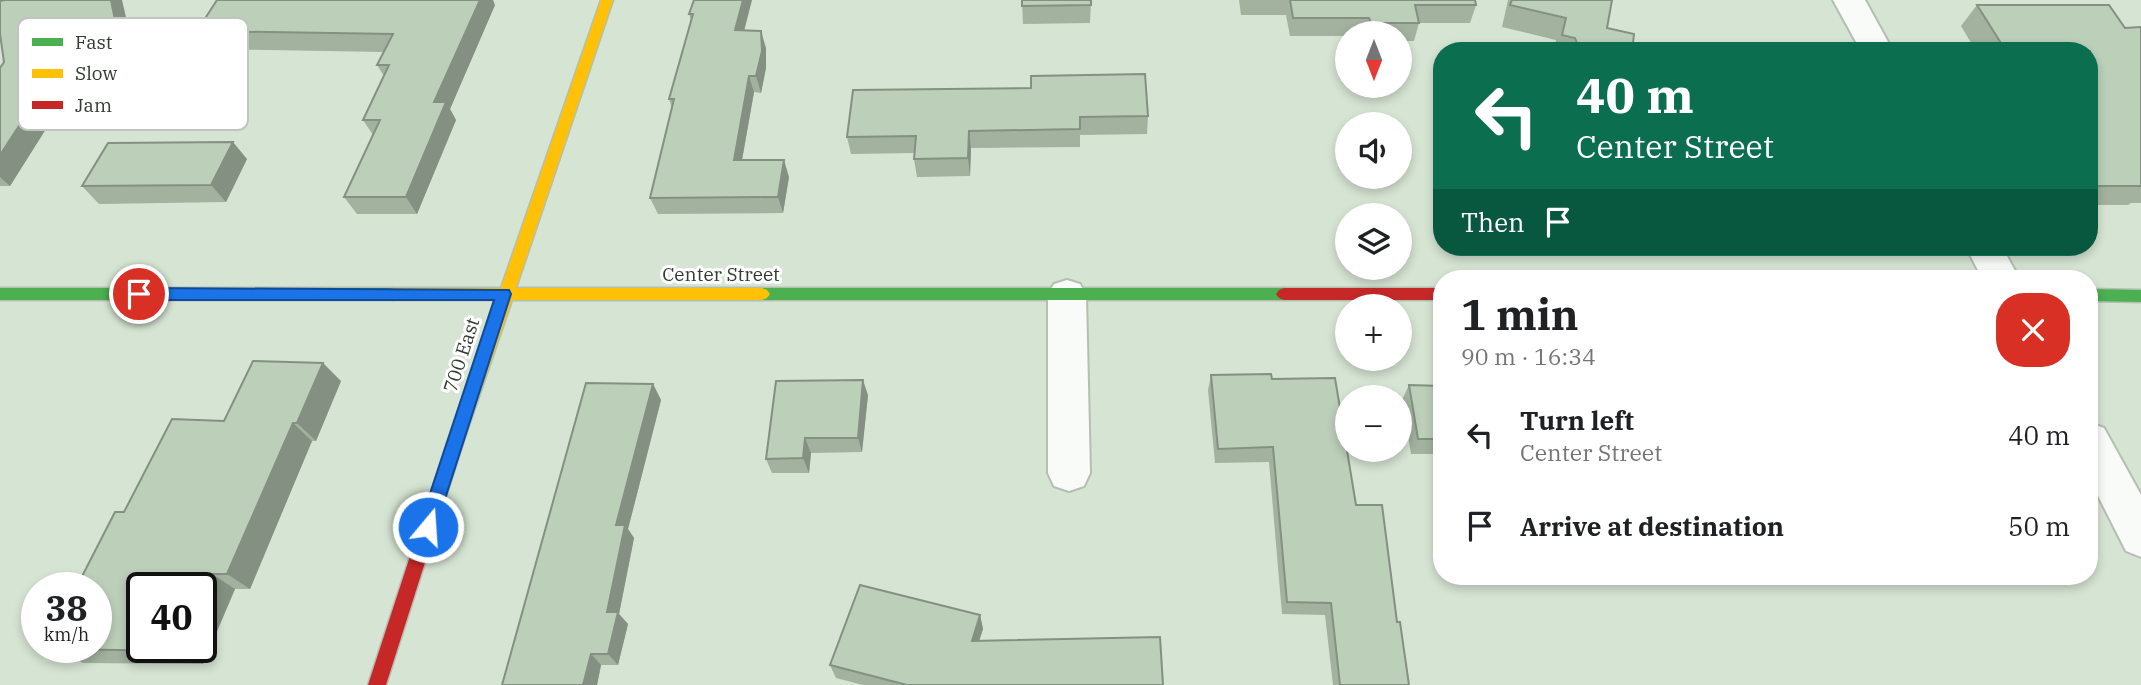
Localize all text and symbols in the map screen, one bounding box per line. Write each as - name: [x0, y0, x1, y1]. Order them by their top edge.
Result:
- legend: [18, 18, 248, 130]
- north arrow: [1335, 21, 1412, 98]
- map controls: [1335, 21, 1412, 462]
- text: Fast: [75, 30, 113, 54]
- text: Slow: [75, 61, 117, 85]
- text: 40 m: [1576, 63, 1694, 126]
- icon: left: [1461, 70, 1552, 161]
- text: Jam: [75, 93, 112, 117]
- button: sound: [1335, 112, 1412, 189]
- text: Center Street: [1576, 125, 1774, 167]
- button: layers: [1335, 203, 1412, 280]
- icon: arrive: [1539, 203, 1577, 241]
- text: Then: [1461, 205, 1525, 239]
- street label: Center Street: [662, 262, 780, 286]
- pin: [109, 264, 169, 324]
- icon: arrive: [120, 275, 158, 313]
- text: 1 min: [1461, 287, 1579, 342]
- button: close: [1996, 293, 2070, 367]
- button: +: [1335, 294, 1412, 371]
- street label: 700 East: [438, 314, 484, 395]
- text: 90 m · 16:34: [1461, 341, 1596, 371]
- button: −: [1335, 385, 1412, 462]
- text: Turn left: [1520, 403, 1634, 437]
- icon: left: [1461, 416, 1499, 454]
- text: 40 m: [2008, 418, 2070, 452]
- text: Center Street: [1520, 437, 1662, 467]
- position arrow: [391, 490, 465, 564]
- icon: arrive: [1461, 507, 1499, 545]
- text: Arrive at destination: [1520, 509, 1784, 543]
- text: 50 m: [2008, 509, 2070, 543]
- speed limit sign: 40: [126, 572, 217, 663]
- text: 38: [45, 585, 88, 631]
- text: km/h: [44, 623, 89, 646]

